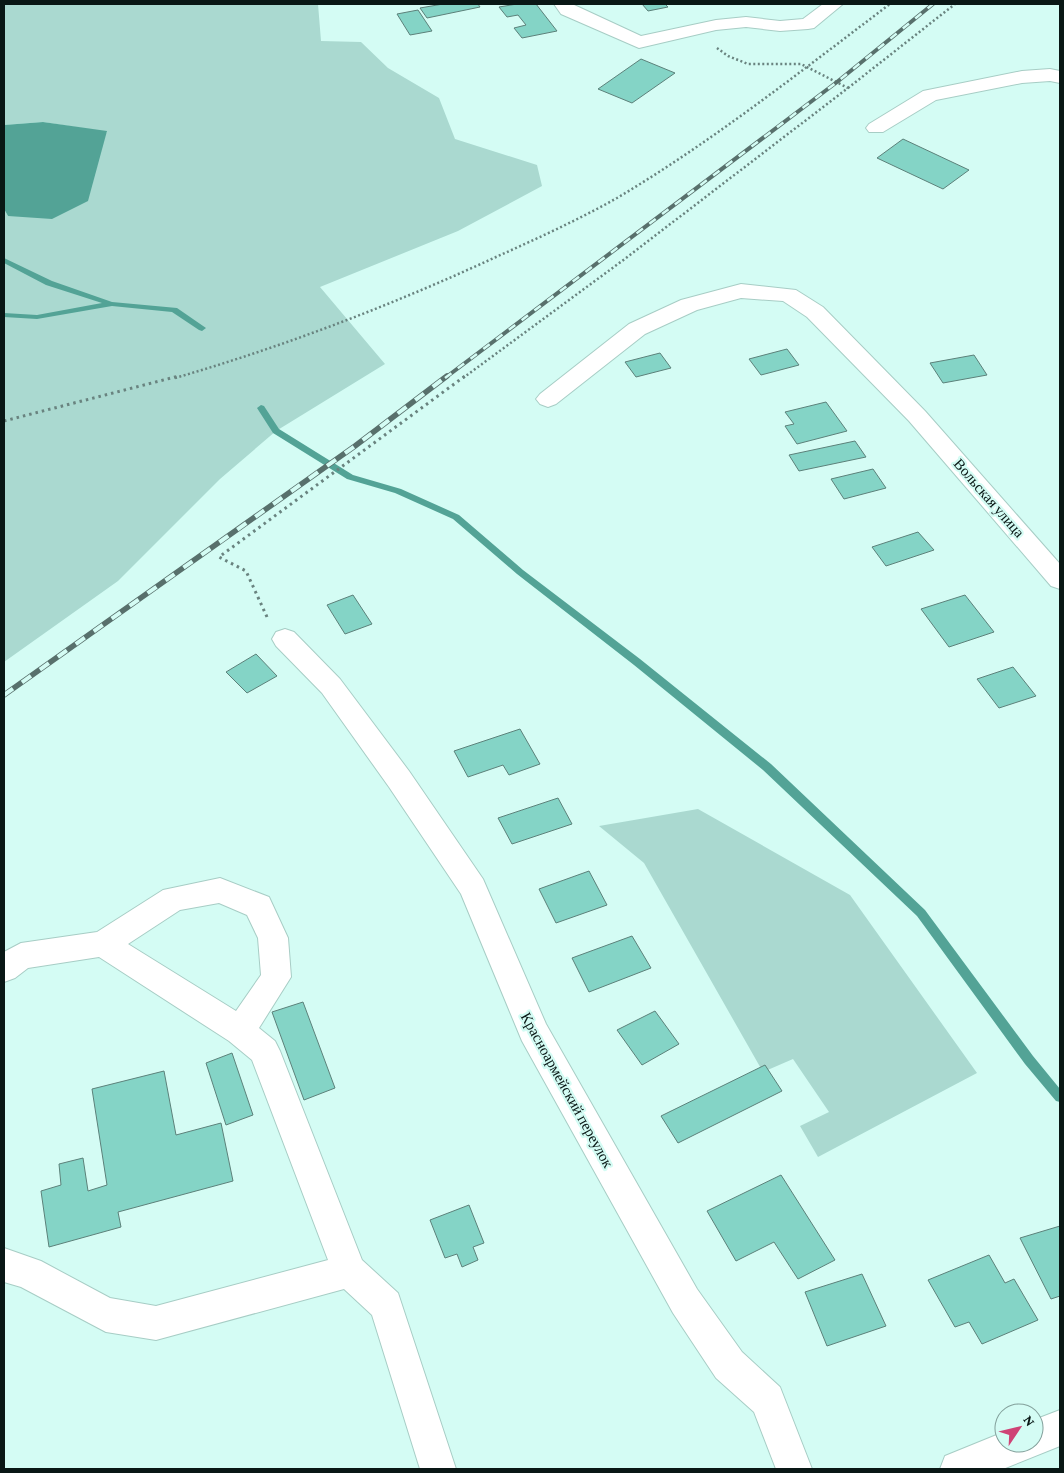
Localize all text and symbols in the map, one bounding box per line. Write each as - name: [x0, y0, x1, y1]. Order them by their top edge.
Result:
- street label: Вольская улица: [951, 455, 1028, 541]
- street label: Красноармейский переулок: [518, 1010, 617, 1171]
- north arrow: [994, 1403, 1044, 1453]
- text: N: [1020, 1412, 1039, 1429]

